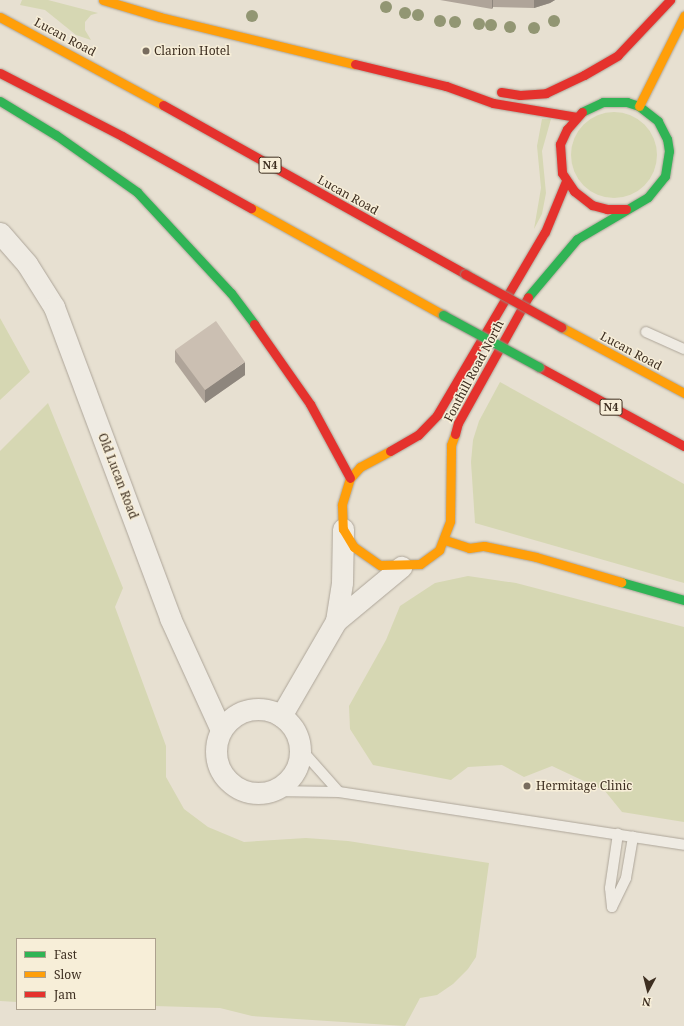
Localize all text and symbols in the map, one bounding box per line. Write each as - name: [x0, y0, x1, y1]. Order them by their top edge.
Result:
- street label: Lucan Road: [32, 15, 98, 59]
- place label: Clarion Hotel: [154, 44, 230, 58]
- marker: Clarion Hotel: [141, 46, 151, 56]
- road number: N4: [258, 156, 282, 174]
- street label: Lucan Road: [315, 172, 381, 218]
- street label: Fonthill Road North: [441, 318, 507, 424]
- street label: Lucan Road: [598, 329, 664, 373]
- road number: N4: [599, 398, 623, 416]
- street label: Old Lucan Road: [95, 431, 141, 521]
- place label: Hermitage Clinic: [536, 779, 632, 793]
- marker: Hermitage Clinic: [521, 780, 533, 792]
- legend: [16, 938, 156, 1010]
- text: Fast: [54, 946, 77, 963]
- text: Slow: [54, 966, 82, 983]
- north arrow: [628, 970, 668, 1010]
- text: Jam: [54, 986, 76, 1003]
- text: N: [641, 994, 652, 1010]

